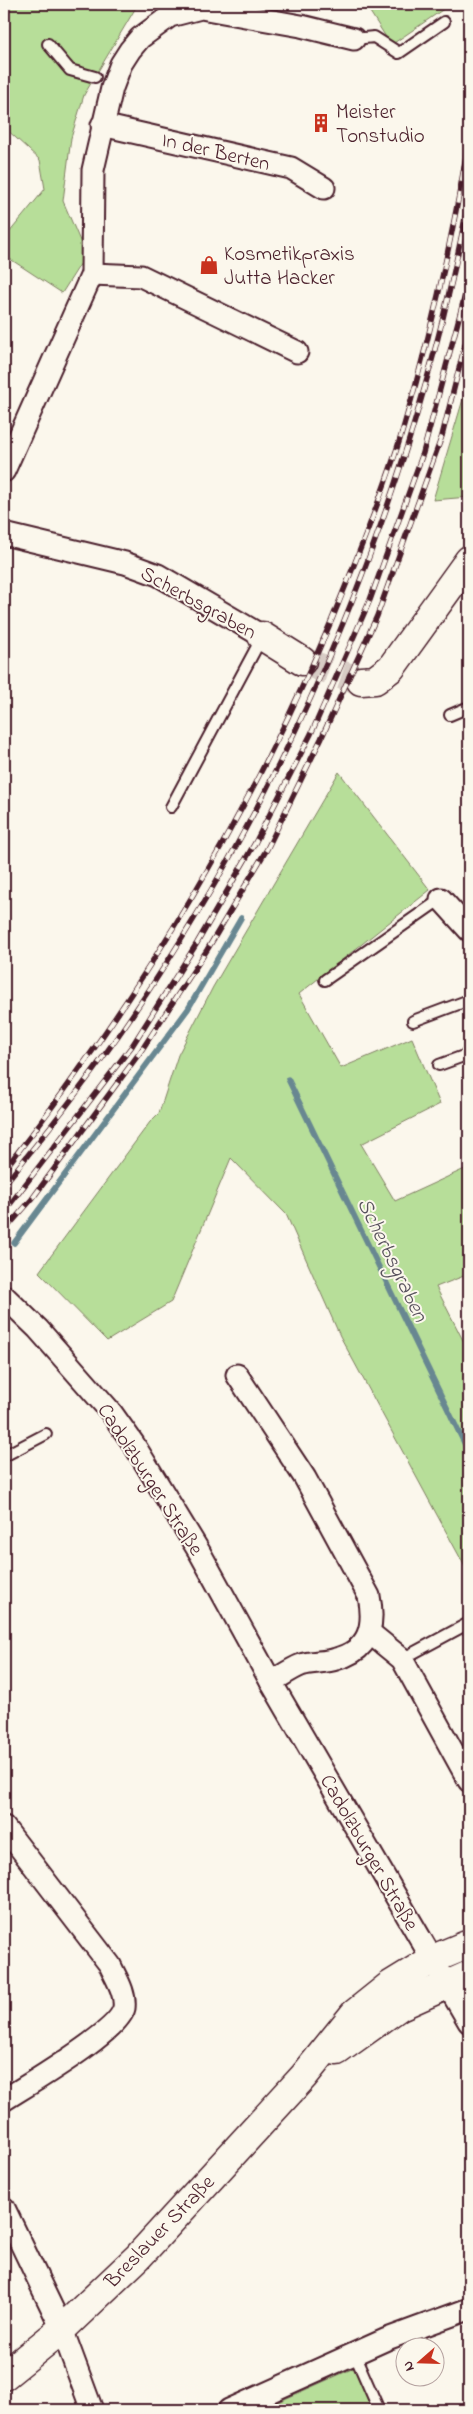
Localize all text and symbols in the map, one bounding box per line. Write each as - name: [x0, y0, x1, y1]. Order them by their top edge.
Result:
- place label: Meister Tonstudio: [336, 98, 425, 152]
- building icon: Meister Tonstudio: [310, 112, 332, 134]
- street label: In der Berten: [158, 126, 273, 180]
- place label: Kosmetikpraxis Jutta Hacker: [224, 240, 355, 294]
- shop icon: Kosmetikpraxis Jutta Hacker: [198, 254, 220, 276]
- street label: Scherbsgraben: [134, 559, 262, 650]
- water label: Scherbsgraben: [347, 1193, 436, 1329]
- street label: Cadolzburger Straße: [87, 1398, 210, 1564]
- street label: Cadolzburger Straße: [309, 1769, 426, 1938]
- street label: Breslauer Straße: [98, 2168, 223, 2297]
- north arrow: [396, 2336, 446, 2386]
- text: N: [398, 2358, 421, 2374]

